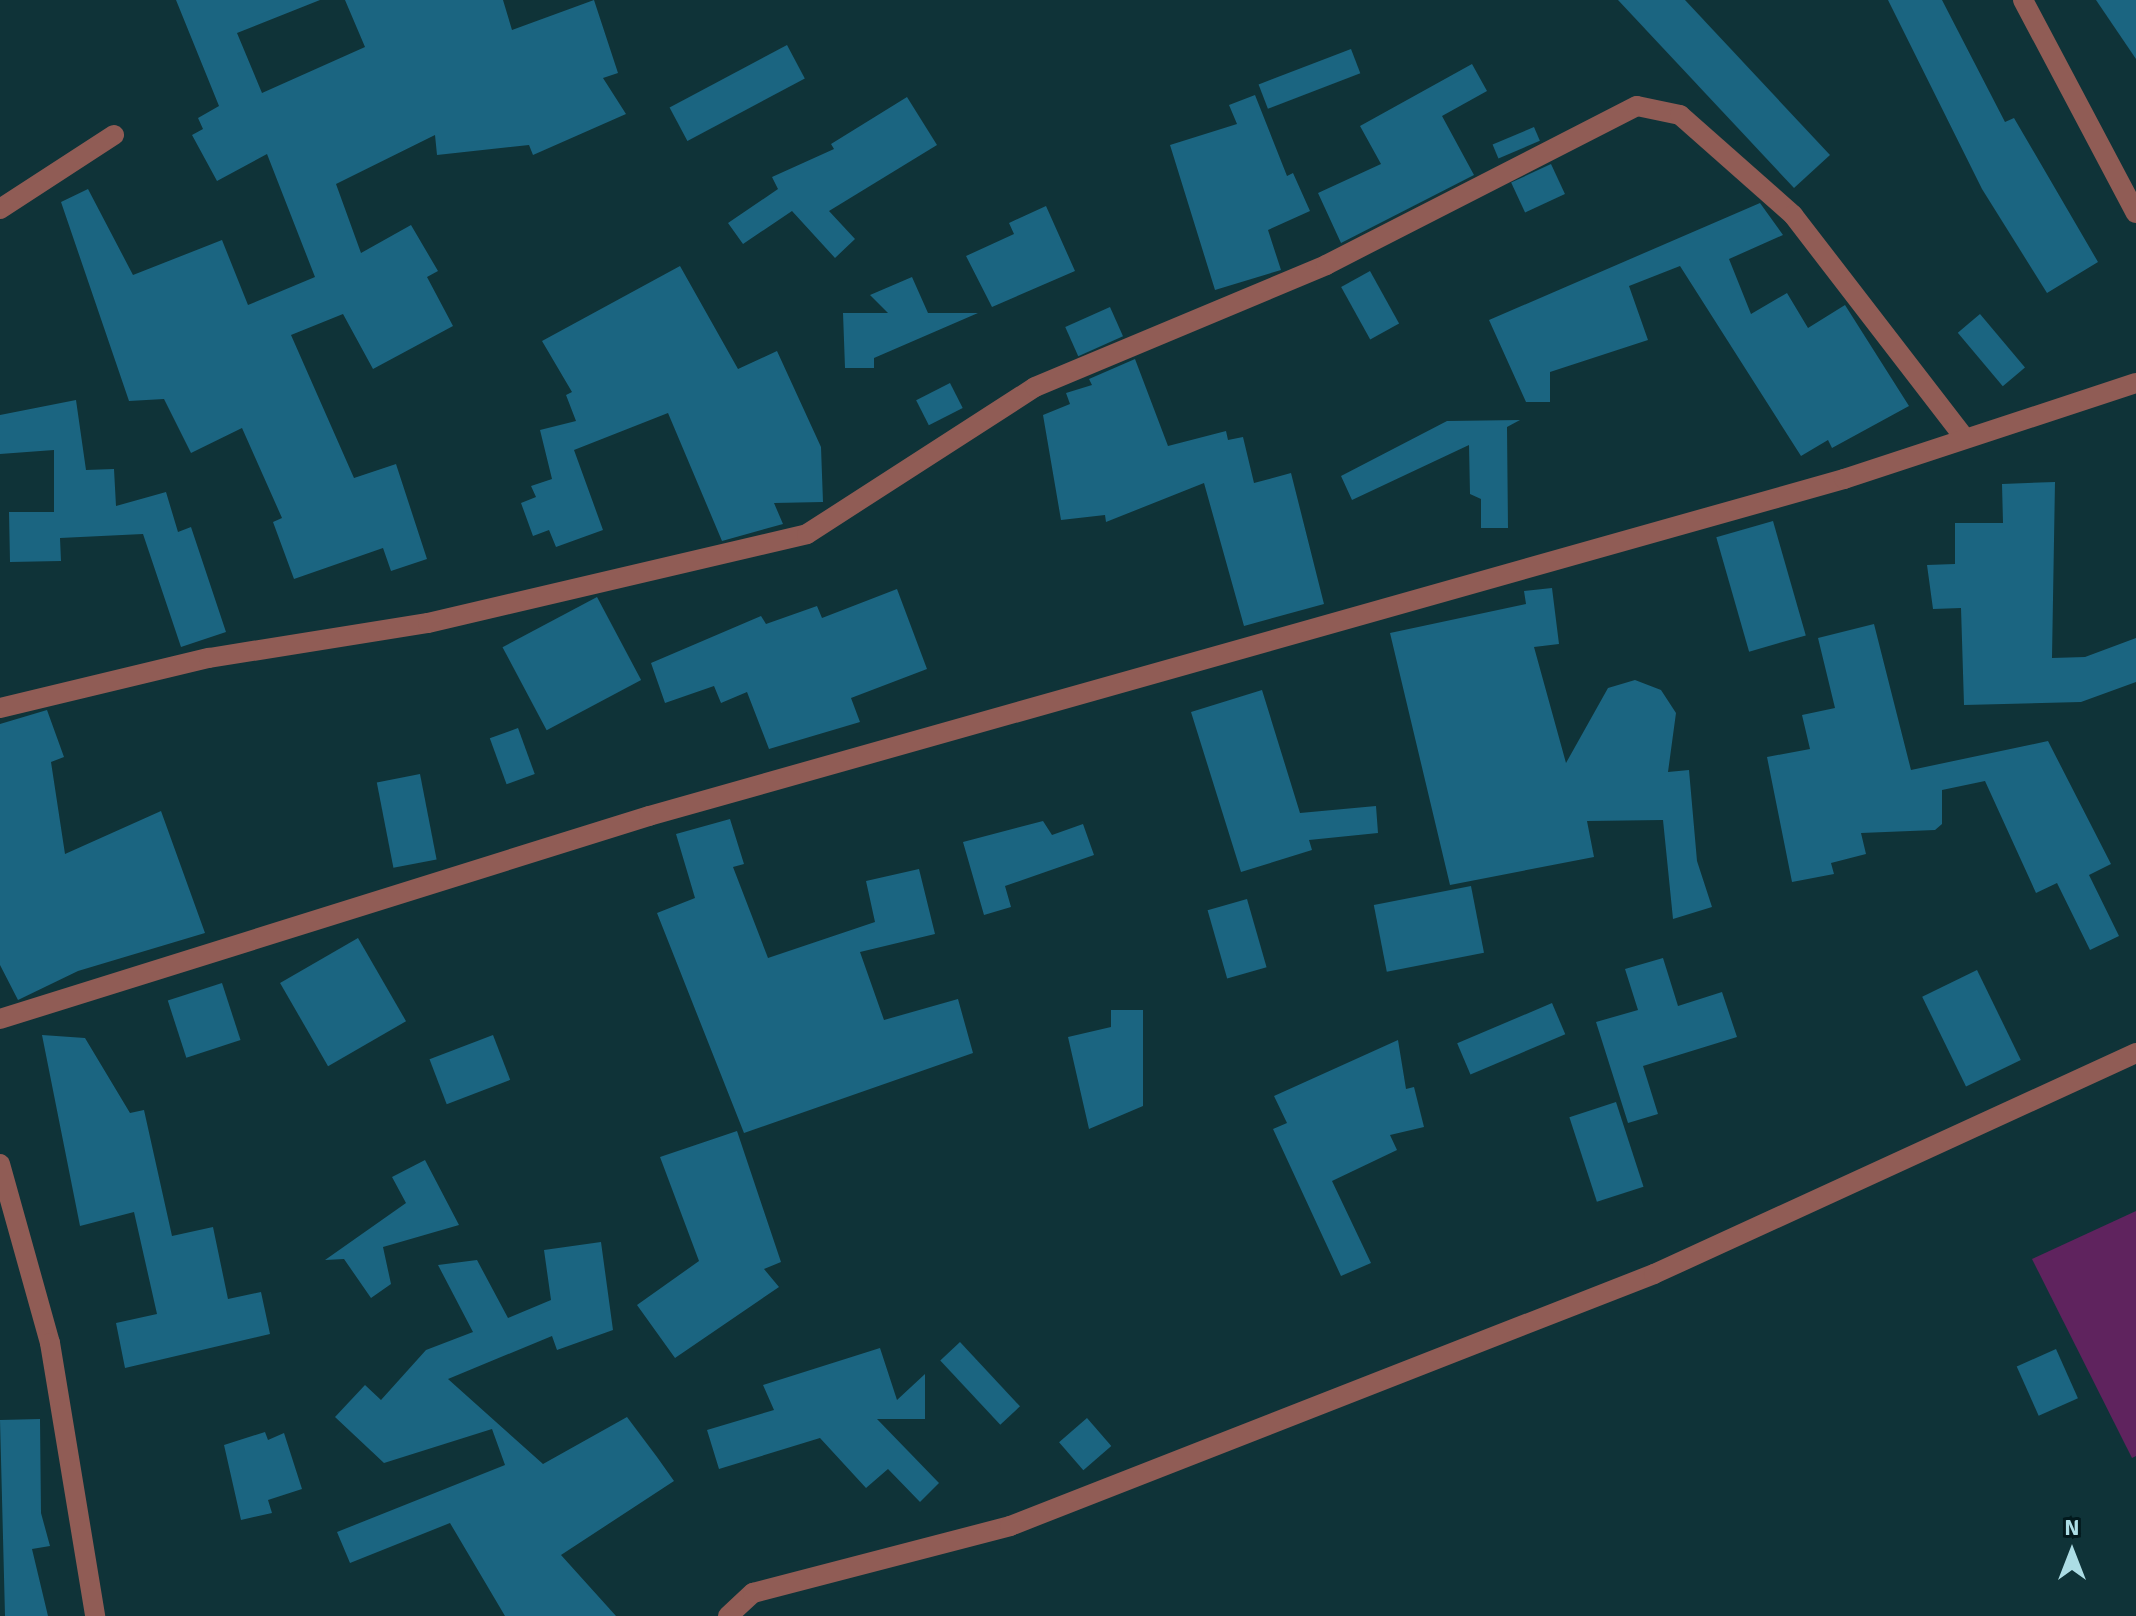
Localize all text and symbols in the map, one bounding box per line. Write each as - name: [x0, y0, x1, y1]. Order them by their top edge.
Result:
- north arrow: [2032, 1512, 2112, 1592]
- text: N: [2064, 1514, 2080, 1541]

